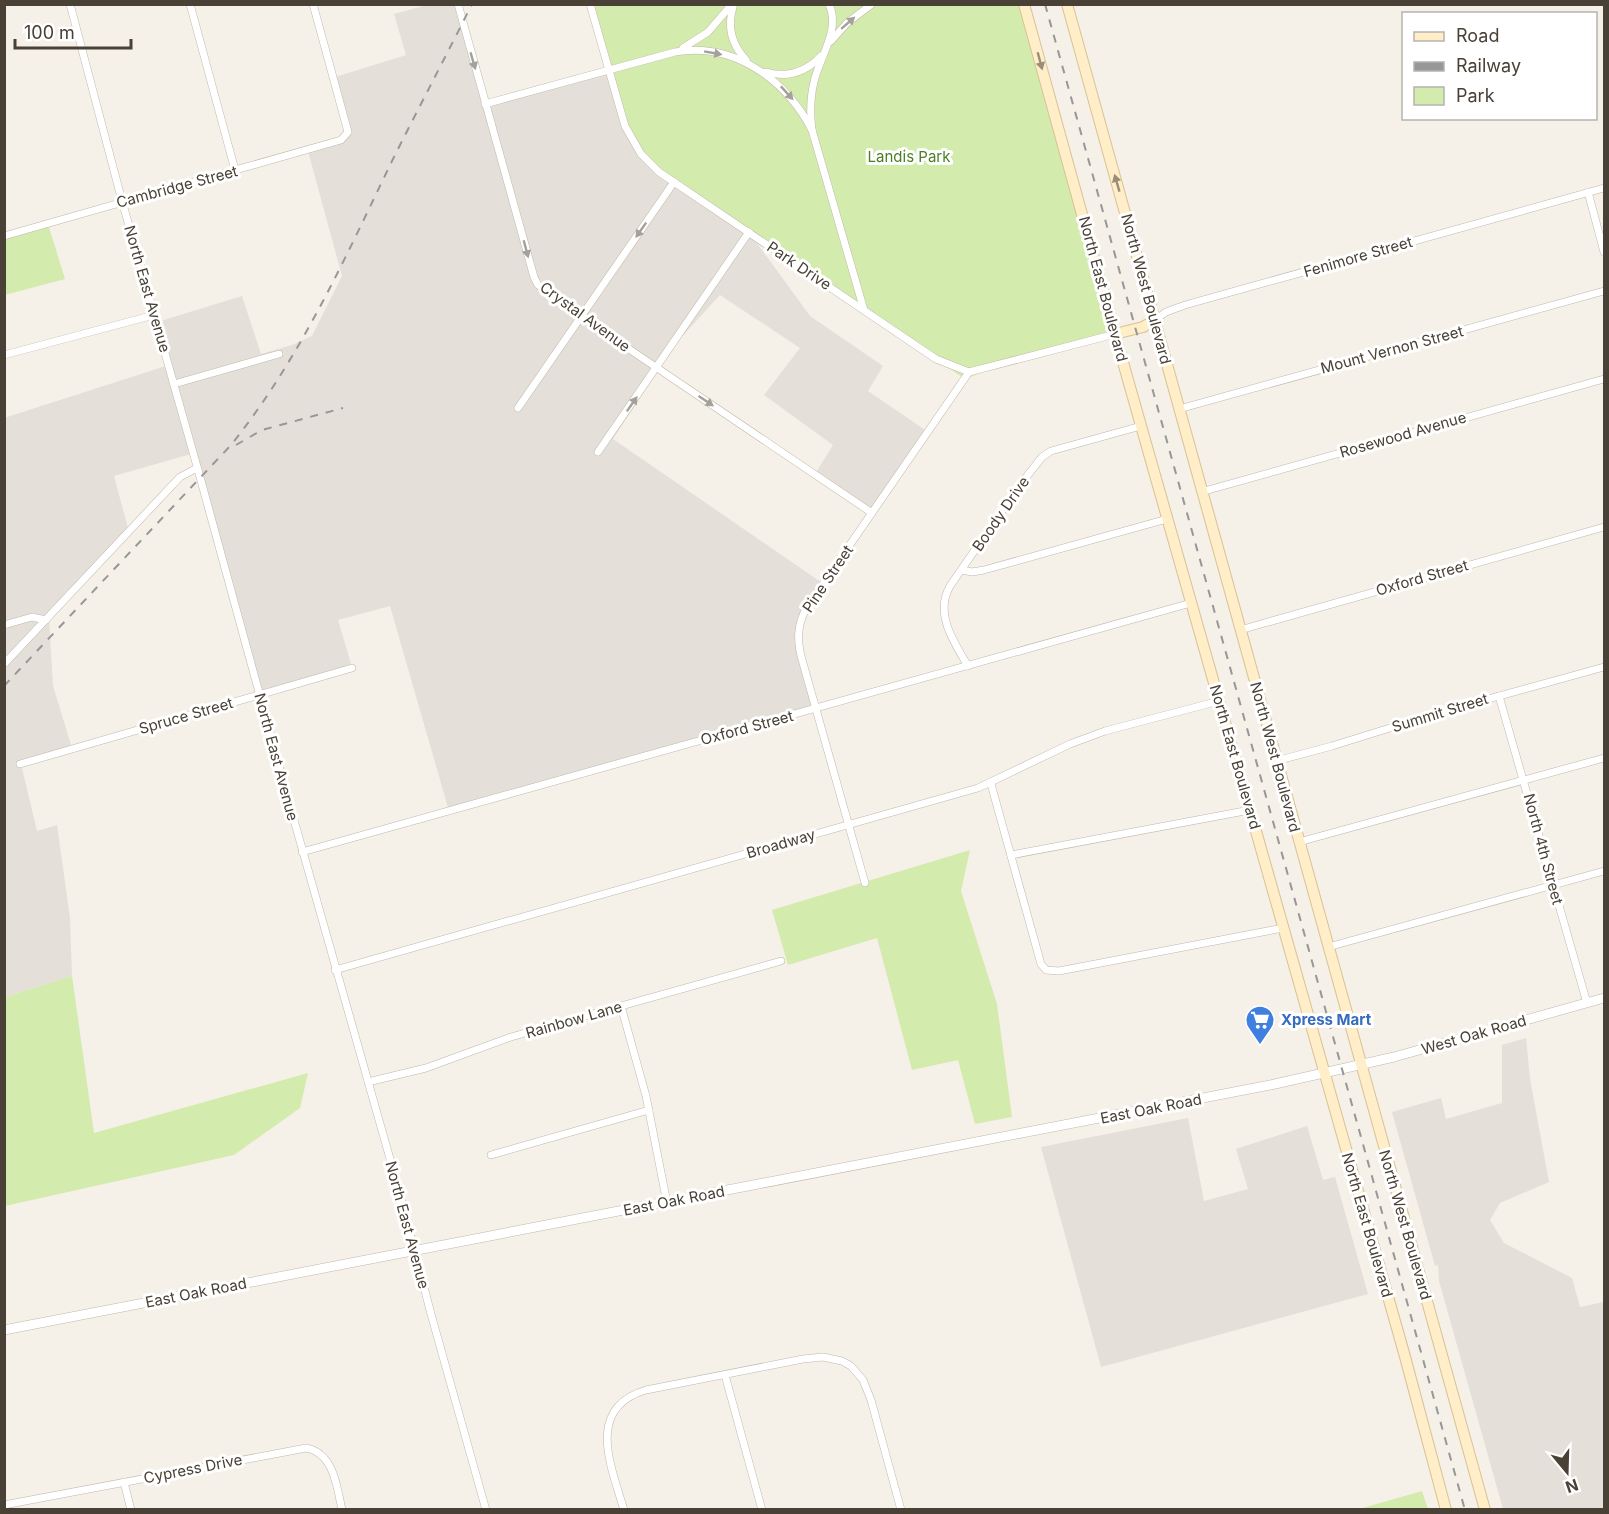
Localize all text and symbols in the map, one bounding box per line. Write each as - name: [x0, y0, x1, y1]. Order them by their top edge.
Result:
- scale bar: [15, 12, 130, 50]
- legend: [1402, 12, 1597, 120]
- one-way arrow: [840, 17, 855, 30]
- text: 100 m: [24, 22, 75, 43]
- text: Road: [1456, 25, 1499, 46]
- one-way arrow: [704, 48, 723, 57]
- one-way arrow: [469, 52, 479, 70]
- one-way arrow: [1035, 52, 1045, 70]
- text: Railway: [1456, 55, 1521, 76]
- text: Park: [1456, 85, 1495, 106]
- one-way arrow: [780, 86, 794, 101]
- park label: Landis Park: [868, 147, 951, 166]
- street label: Cambridge Street: [114, 161, 240, 212]
- one-way arrow: [1112, 174, 1121, 192]
- street label: North West Boulevard: [1117, 211, 1176, 366]
- street label: North East Boulevard: [1075, 214, 1132, 364]
- one-way arrow: [636, 222, 647, 238]
- street label: North East Avenue: [120, 223, 175, 355]
- street label: Fenimore Street: [1301, 232, 1415, 281]
- street label: Park Drive: [763, 237, 835, 294]
- one-way arrow: [522, 240, 531, 258]
- street label: Crystal Avenue: [536, 277, 634, 356]
- street label: Mount Vernon Street: [1318, 321, 1465, 378]
- one-way arrow: [697, 395, 713, 407]
- one-way arrow: [626, 396, 638, 412]
- street label: Rosewood Avenue: [1337, 407, 1468, 462]
- street label: Boody Drive: [968, 473, 1033, 555]
- street label: Pine Street: [798, 541, 857, 616]
- street label: Oxford Street: [1373, 555, 1470, 600]
- street label: North West Boulevard: [1246, 679, 1305, 834]
- street label: North East Boulevard: [1206, 682, 1265, 831]
- street label: Summit Street: [1389, 689, 1490, 736]
- street label: North East Avenue: [250, 691, 303, 823]
- street label: Spruce Street: [137, 693, 235, 738]
- street label: Oxford Street: [698, 706, 795, 749]
- street label: North 4th Street: [1520, 791, 1567, 907]
- street label: Broadway: [744, 824, 818, 862]
- street label: Rainbow Lane: [523, 997, 624, 1042]
- supermarket icon: Xpress Mart: [1244, 1004, 1276, 1046]
- place label: Xpress Mart: [1281, 1010, 1372, 1029]
- street label: West Oak Road: [1419, 1010, 1529, 1059]
- street label: East Oak Road: [1099, 1089, 1203, 1128]
- street label: North West Boulevard: [1375, 1148, 1436, 1302]
- street label: North East Boulevard: [1338, 1150, 1397, 1299]
- street label: North East Avenue: [381, 1159, 434, 1291]
- street label: East Oak Road: [622, 1181, 726, 1220]
- street label: East Oak Road: [144, 1273, 248, 1312]
- north arrow: [1537, 1442, 1597, 1502]
- street label: Cypress Drive: [142, 1450, 244, 1487]
- text: N: [1563, 1475, 1581, 1498]

